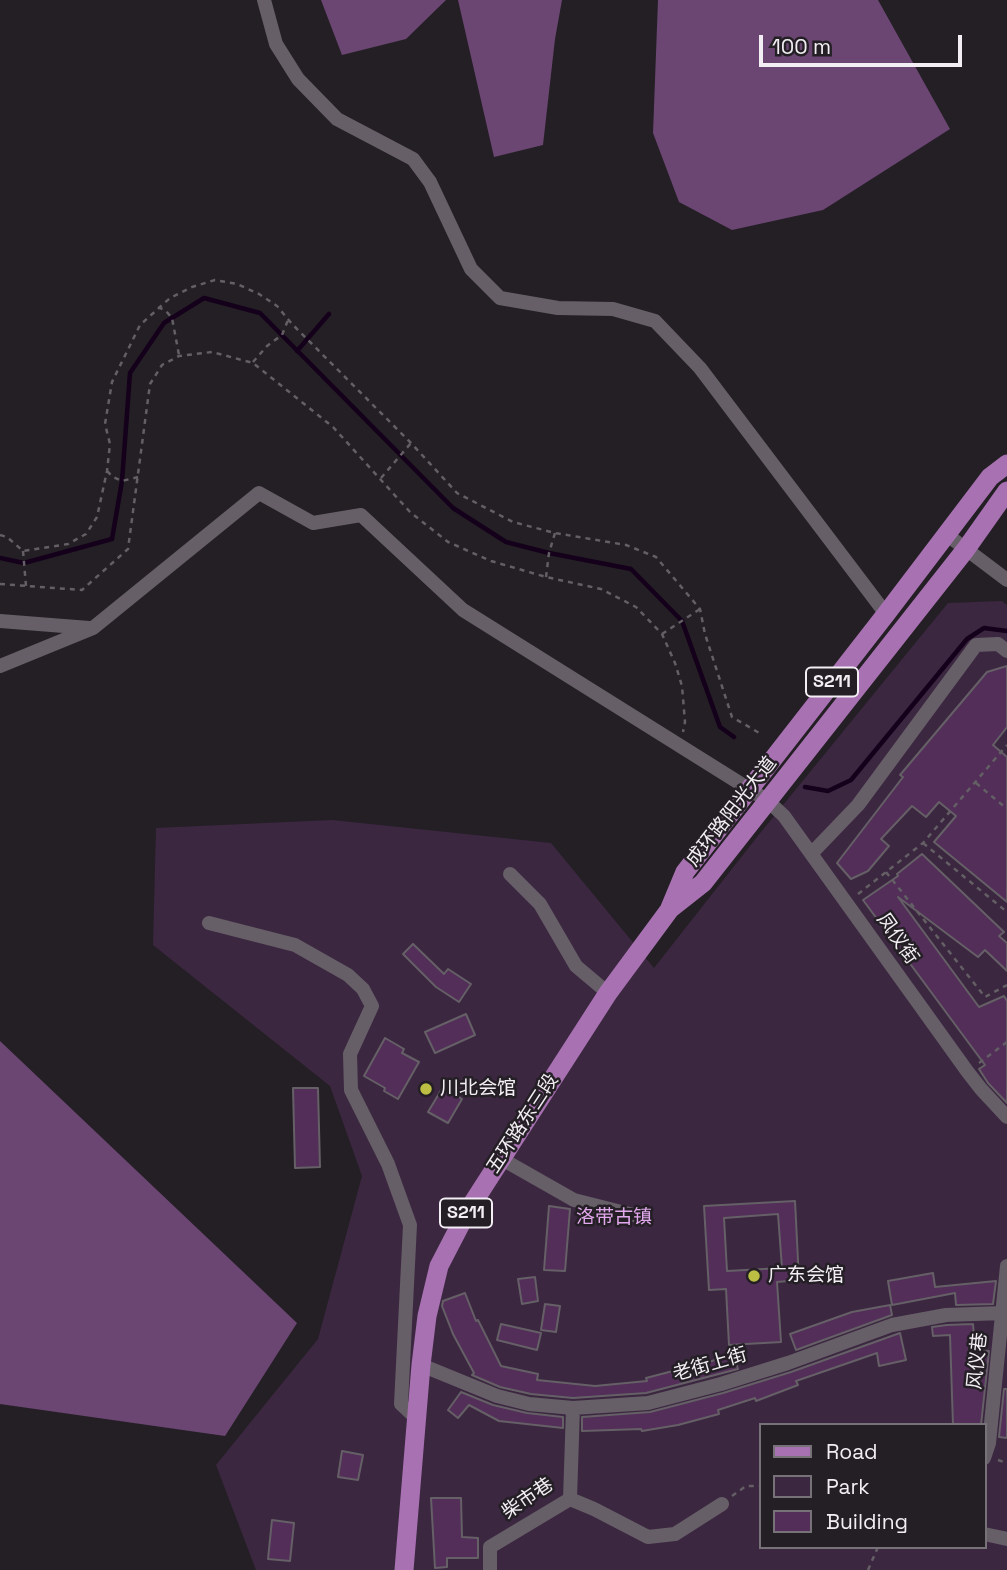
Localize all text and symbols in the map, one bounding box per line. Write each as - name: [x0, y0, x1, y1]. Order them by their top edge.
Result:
- scale bar: [762, 21, 965, 65]
- text: 100 m: [772, 33, 831, 60]
- road number: S211: [806, 668, 858, 696]
- street label: 成环路阳光大道: [682, 753, 782, 871]
- street label: 凤仪街: [871, 909, 923, 969]
- street label: 五环路东三段: [482, 1070, 564, 1178]
- place label: 川北会馆: [440, 1078, 516, 1100]
- marker: 川北会馆: [418, 1081, 434, 1097]
- road number: S211: [440, 1198, 492, 1228]
- park label: 洛带古镇: [576, 1207, 652, 1229]
- place label: 广东会馆: [768, 1265, 844, 1287]
- marker: 广东会馆: [746, 1268, 762, 1284]
- street label: 风仪巷: [964, 1331, 992, 1391]
- street label: 老街上街: [670, 1344, 750, 1386]
- legend: [758, 1423, 986, 1549]
- text: Road: [826, 1438, 878, 1465]
- text: Park: [826, 1473, 870, 1500]
- street label: 柴市巷: [498, 1474, 558, 1524]
- text: Building: [826, 1508, 908, 1535]

